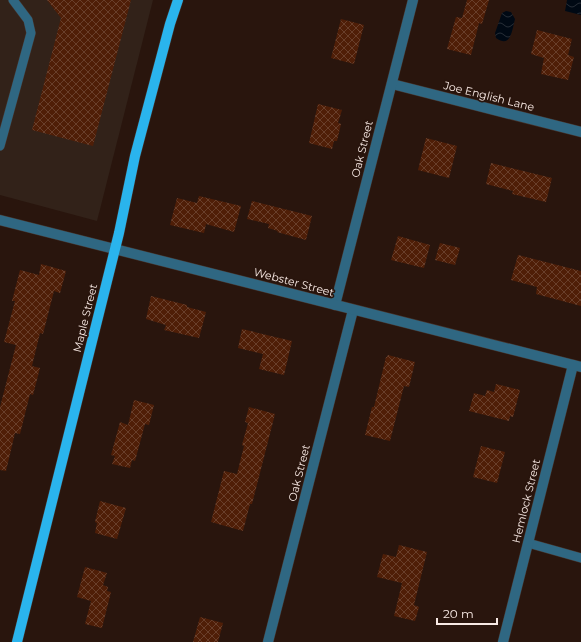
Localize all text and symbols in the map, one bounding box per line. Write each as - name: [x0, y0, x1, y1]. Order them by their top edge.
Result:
- street label: Joe English Lane: [441, 78, 536, 114]
- street label: Oak Street: [348, 118, 376, 179]
- street label: Webster Street: [252, 265, 336, 300]
- street label: Maple Street: [70, 282, 100, 354]
- street label: Oak Street: [285, 442, 313, 503]
- street label: Hemlock Street: [509, 457, 543, 544]
- scale bar: [437, 600, 497, 626]
- text: 20 m: [443, 606, 474, 621]

